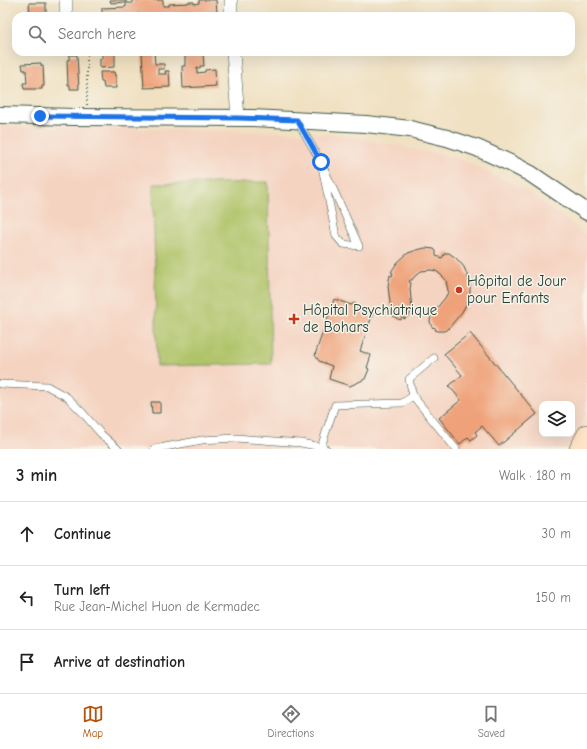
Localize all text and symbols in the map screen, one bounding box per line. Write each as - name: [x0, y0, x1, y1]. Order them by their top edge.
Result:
- search box: [12, 12, 575, 56]
- icon: search: [26, 23, 48, 45]
- text: Search here: [58, 25, 136, 43]
- route end: [31, 107, 49, 125]
- route start: [312, 153, 330, 171]
- place label: Hôpital de Jour pour Enfants: [467, 272, 566, 307]
- marker: Hôpital de Jour pour Enfants: [454, 285, 464, 295]
- place label: Hôpital Psychiatrique de Bohars: [303, 301, 438, 336]
- marker: Hôpital Psychiatrique de Bohars: [288, 313, 300, 325]
- map controls: [539, 401, 575, 437]
- button: layers: [539, 401, 575, 437]
- text: 3 min: [16, 466, 57, 485]
- text: Walk · 180 m: [499, 468, 571, 483]
- icon: ahead: [16, 523, 38, 545]
- text: Continue: [54, 525, 111, 543]
- text: 30 m: [541, 526, 571, 541]
- text: Turn left: [54, 581, 110, 599]
- icon: left: [16, 587, 38, 609]
- text: 150 m: [536, 590, 571, 605]
- text: Rue Jean-Michel Huon de Kermadec: [54, 599, 260, 614]
- icon: arrive: [16, 651, 38, 673]
- text: Arrive at destination: [54, 653, 185, 671]
- tab: Map: [82, 703, 104, 740]
- tab: Directions: [268, 703, 314, 740]
- tab: Saved: [478, 703, 505, 740]

